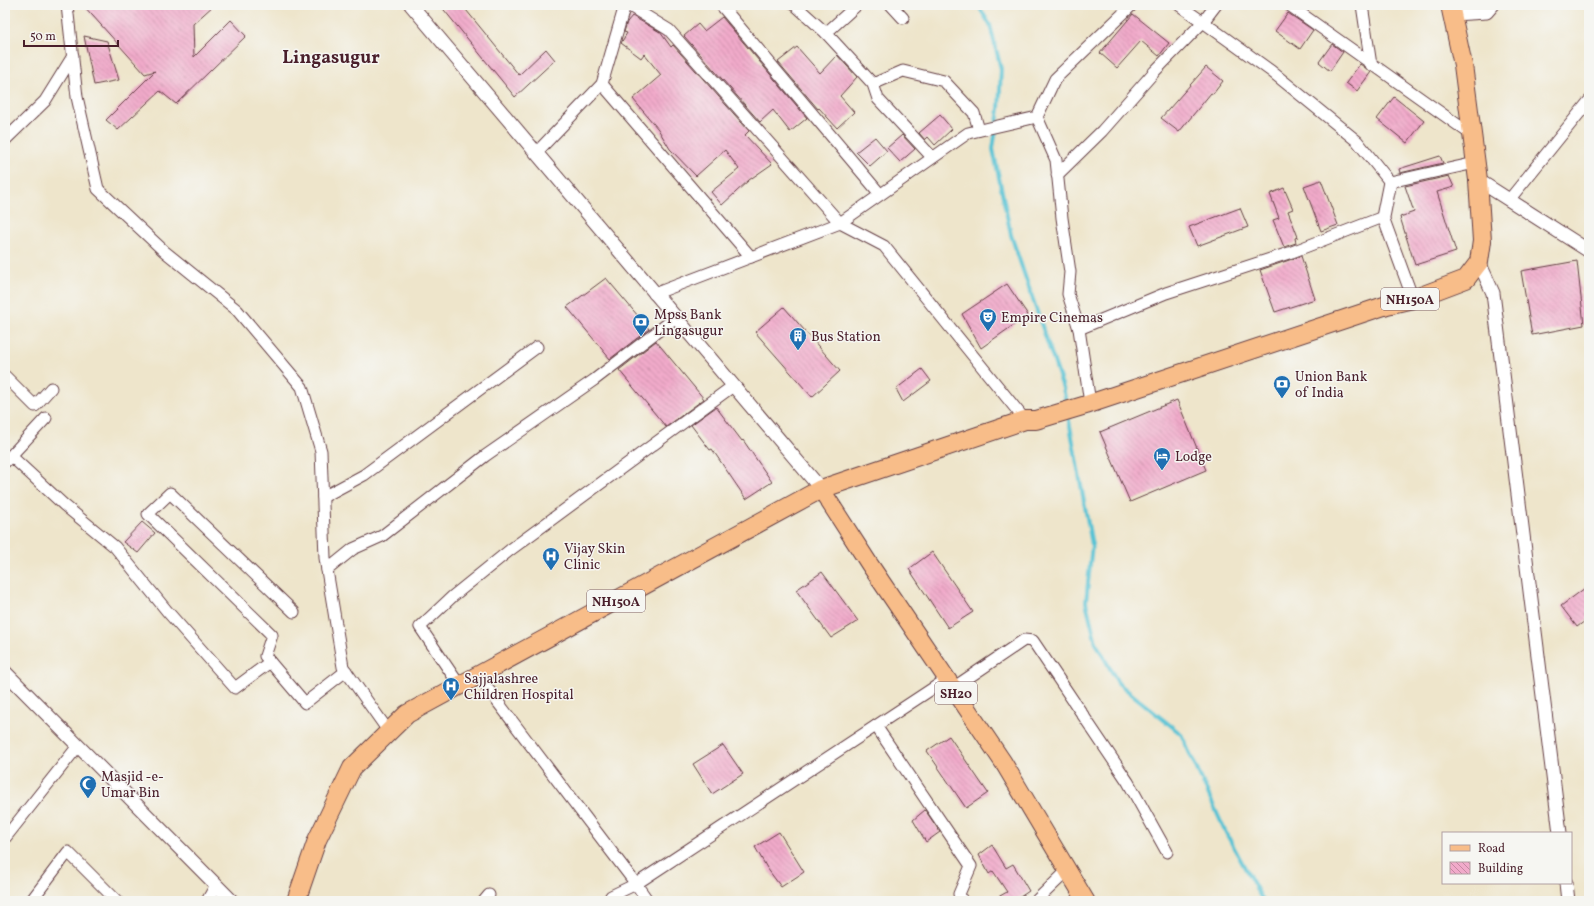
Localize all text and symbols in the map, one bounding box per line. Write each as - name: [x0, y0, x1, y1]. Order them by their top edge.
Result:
- scale bar: [24, 22, 118, 48]
- text: 50 m: [30, 29, 56, 45]
- district label: Lingasugur: [282, 46, 380, 71]
- road number: NH150A: [1381, 288, 1439, 310]
- place label: Mpss Bank Lingasugur: [654, 306, 723, 341]
- theatre icon: Empire Cinemas: [978, 307, 998, 332]
- place label: Empire Cinemas: [1001, 309, 1103, 328]
- bank icon: Mpss Bank Lingasugur: [631, 312, 651, 337]
- building icon: Bus Station: [788, 326, 808, 351]
- place label: Bus Station: [811, 328, 881, 347]
- place label: Union Bank of India: [1295, 368, 1368, 403]
- bank icon: Union Bank of India: [1272, 374, 1292, 399]
- hotel icon: Lodge: [1152, 446, 1172, 471]
- place label: Lodge: [1175, 448, 1212, 467]
- place label: Vijay Skin Clinic: [564, 540, 625, 575]
- hospital icon: Vijay Skin Clinic: [541, 546, 561, 571]
- road number: NH150A: [587, 590, 645, 612]
- place label: Sajjalashree Children Hospital: [464, 670, 574, 705]
- hospital icon: Sajjalashree Children Hospital: [441, 676, 461, 701]
- road number: SH20: [935, 682, 977, 704]
- place label: Masjid -e- Umar Bin: [101, 768, 164, 803]
- mosque icon: Masjid -e- Umar Bin: [78, 774, 98, 799]
- legend: [1442, 832, 1572, 884]
- text: Road: [1478, 841, 1505, 857]
- text: Building: [1478, 861, 1523, 877]

